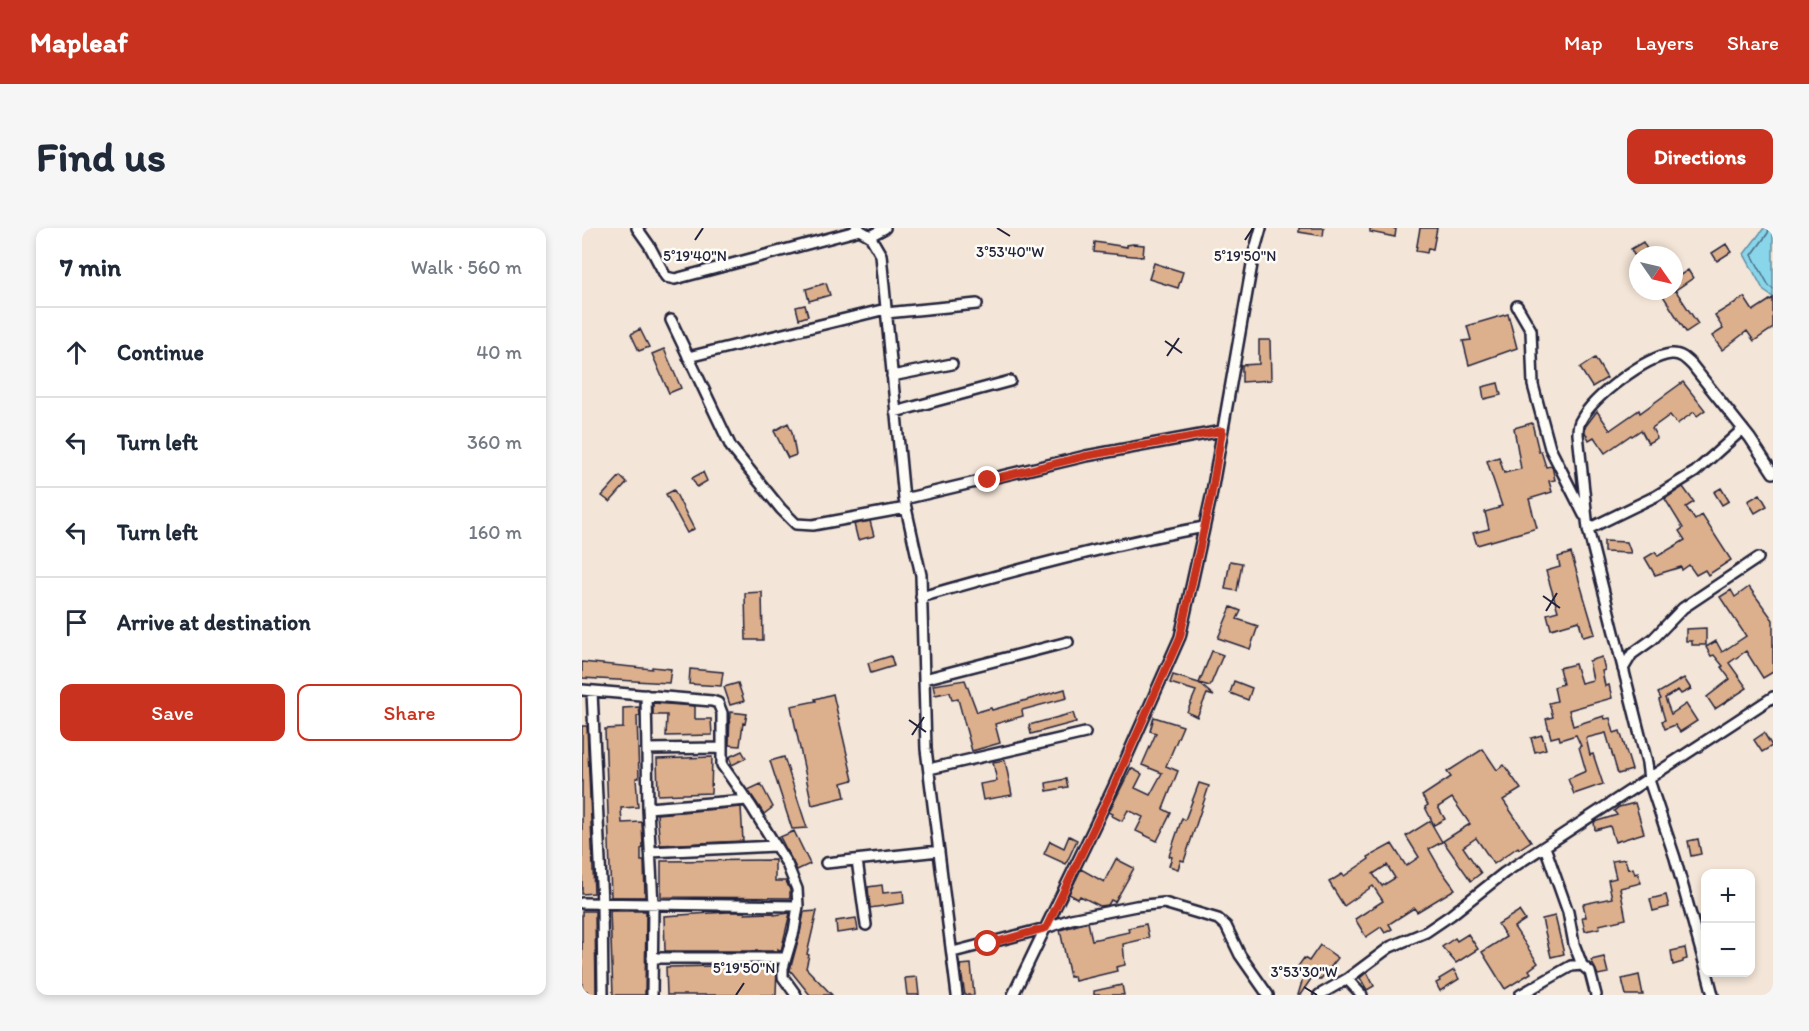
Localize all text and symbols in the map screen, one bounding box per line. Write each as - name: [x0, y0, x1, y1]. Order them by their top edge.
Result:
- text: Mapleaf: [30, 25, 128, 59]
- text: Map: [1564, 30, 1603, 55]
- text: Layers: [1636, 30, 1694, 55]
- text: Share: [1727, 30, 1779, 55]
- button: Directions: [1627, 129, 1773, 184]
- text: Find us: [36, 131, 166, 182]
- text: 3°53'40"W: [976, 243, 1044, 261]
- north arrow: [1629, 246, 1683, 300]
- text: 5°19'40"N: [663, 247, 727, 265]
- text: 5°19'50"N: [1214, 247, 1276, 265]
- text: 7 min: [60, 251, 121, 283]
- text: Walk · 560 m: [411, 255, 522, 279]
- icon: ahead: [60, 336, 93, 369]
- text: Continue: [117, 339, 204, 366]
- text: 40 m: [476, 340, 522, 364]
- icon: left: [60, 426, 93, 459]
- text: Turn left: [117, 429, 198, 456]
- text: 360 m: [467, 430, 522, 454]
- route end: [974, 466, 1000, 492]
- icon: left: [60, 516, 93, 549]
- text: Turn left: [117, 519, 198, 546]
- text: 160 m: [469, 520, 522, 544]
- icon: arrive: [60, 606, 93, 639]
- text: Arrive at destination: [117, 609, 311, 636]
- button: Save: [60, 684, 285, 741]
- button: Share: [297, 684, 522, 741]
- map controls: [1701, 869, 1755, 977]
- button: +: [1701, 869, 1755, 923]
- button: −: [1701, 923, 1755, 977]
- route start: [974, 930, 1000, 956]
- text: 5°19'50"N: [713, 959, 775, 977]
- text: 3°53'30"W: [1270, 963, 1338, 981]

